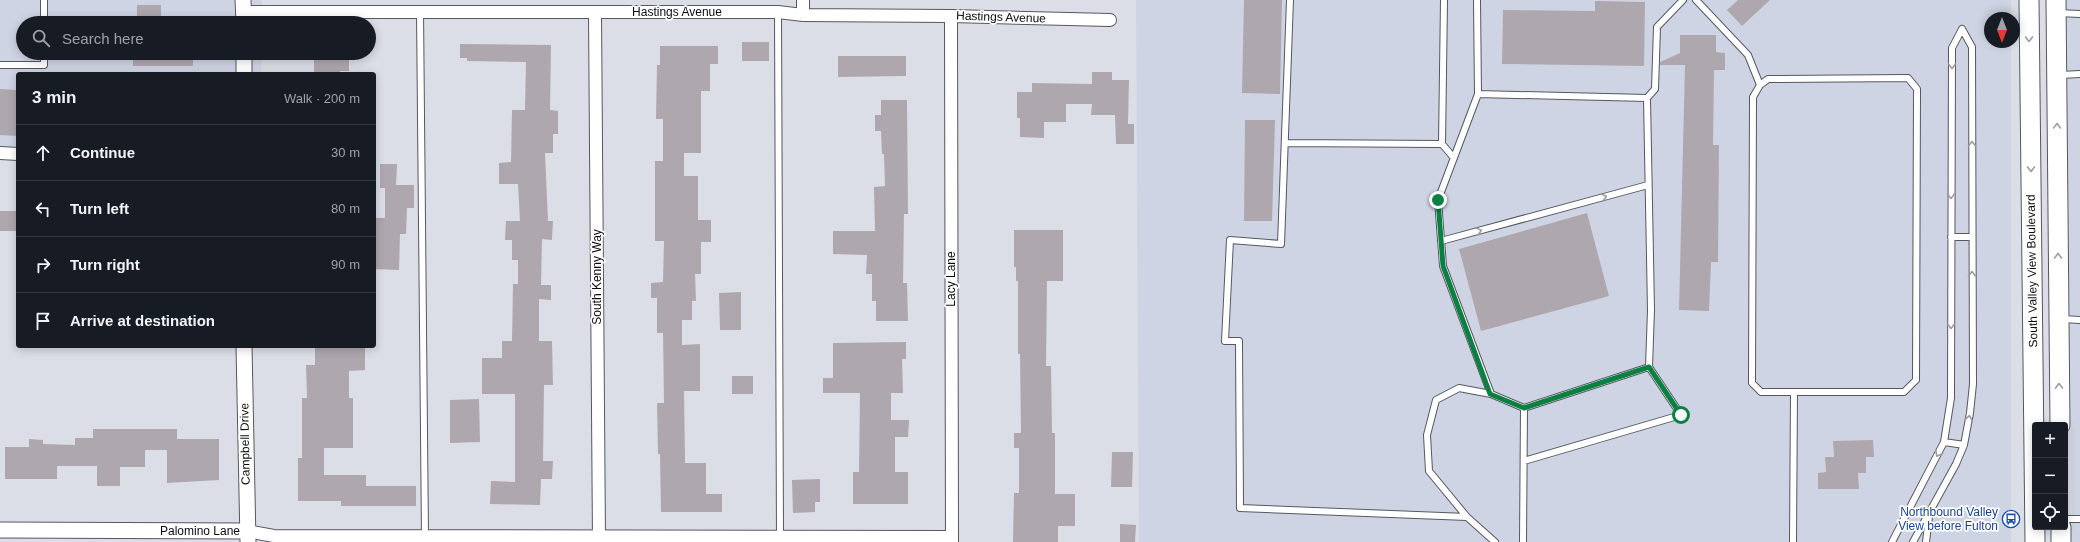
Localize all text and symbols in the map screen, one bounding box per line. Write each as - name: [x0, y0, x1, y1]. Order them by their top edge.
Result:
- street label: Hastings Avenue: [632, 5, 722, 19]
- street label: Hastings Avenue: [956, 8, 1046, 26]
- north arrow: [1984, 12, 2020, 48]
- search box: [16, 16, 376, 60]
- icon: search: [30, 27, 52, 49]
- text: Search here: [62, 30, 144, 47]
- one-way arrow: [2025, 36, 2033, 42]
- one-way arrow: [1948, 63, 1956, 69]
- text: 3 min: [32, 88, 76, 107]
- text: Walk · 200 m: [284, 91, 360, 106]
- one-way arrow: [2053, 123, 2061, 129]
- one-way arrow: [1968, 141, 1976, 147]
- icon: ahead: [32, 142, 54, 164]
- text: Continue: [70, 144, 135, 161]
- text: 30 m: [331, 145, 360, 160]
- one-way arrow: [2026, 166, 2035, 172]
- route end: [1429, 191, 1447, 209]
- one-way arrow: [1601, 193, 1608, 202]
- one-way arrow: [1947, 193, 1955, 199]
- street label: South Valley View Boulevard: [2024, 194, 2040, 348]
- icon: left: [32, 198, 54, 220]
- text: Turn left: [70, 200, 129, 217]
- text: 80 m: [331, 201, 360, 216]
- one-way arrow: [1475, 227, 1482, 236]
- street label: South Kenny Way: [590, 229, 604, 325]
- street label: Lacy Lane: [944, 251, 958, 307]
- one-way arrow: [2054, 253, 2062, 259]
- icon: right: [32, 254, 54, 276]
- text: Turn right: [70, 256, 140, 273]
- text: 90 m: [331, 257, 360, 272]
- one-way arrow: [1968, 271, 1976, 277]
- icon: arrive: [32, 310, 54, 332]
- text: Arrive at destination: [70, 312, 215, 329]
- one-way arrow: [1947, 323, 1955, 329]
- one-way arrow: [2055, 383, 2063, 389]
- street label: Campbell Drive: [237, 403, 253, 485]
- route start: [1672, 406, 1690, 424]
- one-way arrow: [1964, 415, 1973, 421]
- map controls: [2032, 422, 2068, 530]
- button: +: [2032, 422, 2068, 458]
- one-way arrow: [1936, 450, 1943, 457]
- button: −: [2032, 458, 2068, 494]
- button: locate: [2032, 494, 2068, 530]
- place label: Northbound Valley View before Fulton: [1898, 505, 1998, 533]
- bus stop icon: Northbound Valley View before Fulton: [2001, 509, 2021, 529]
- street label: Palomino Lane: [160, 524, 240, 538]

